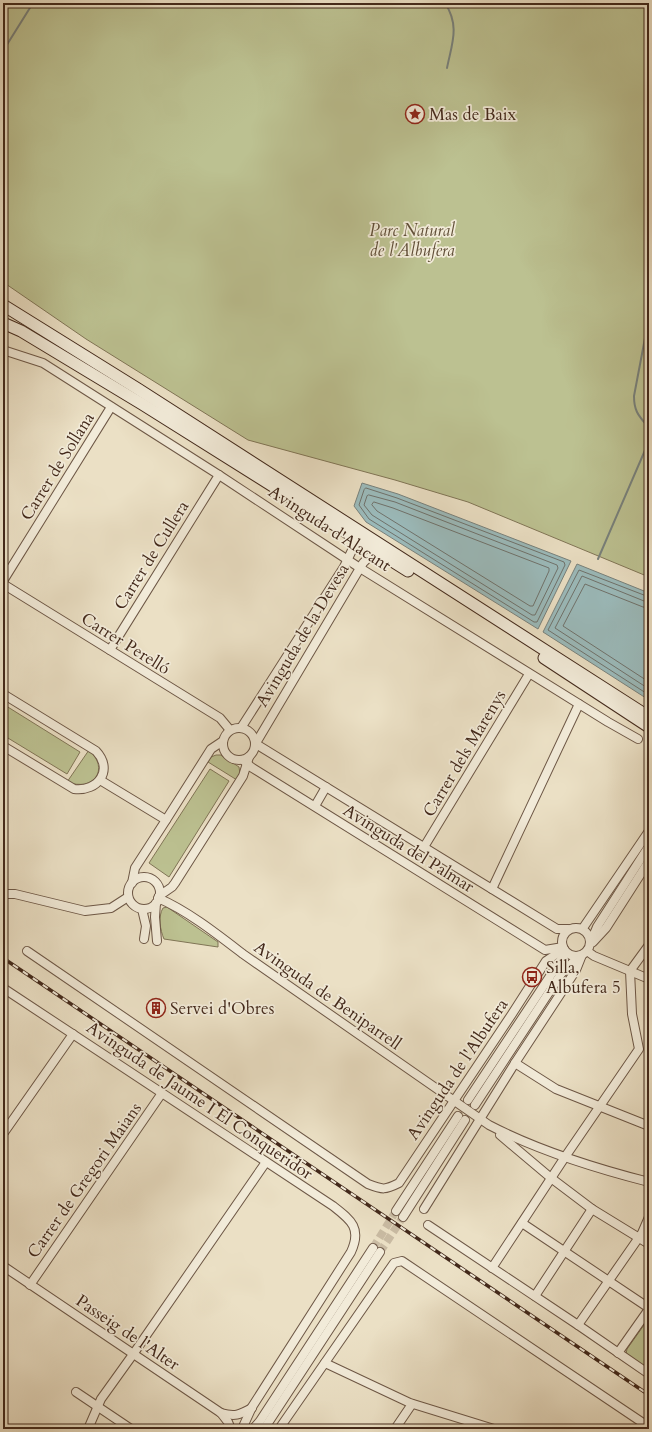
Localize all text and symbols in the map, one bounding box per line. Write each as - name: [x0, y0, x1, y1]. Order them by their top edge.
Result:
- place icon: Mas de Baix: [404, 103, 426, 125]
- place label: Mas de Baix: [429, 103, 517, 126]
- park label: Parc Natural de l'Albufera: [369, 219, 455, 262]
- street label: Carrer de Sollana: [15, 407, 100, 525]
- street label: Avinguda d'Alacant: [264, 480, 396, 577]
- street label: Carrer de Cullera: [109, 496, 195, 614]
- street label: Avinguda de la Devesa: [250, 559, 355, 711]
- street label: Carrer Perelló: [77, 607, 175, 680]
- street label: Carrer dels Marenys: [417, 685, 512, 821]
- street label: Avinguda del Palmar: [339, 799, 479, 898]
- street label: Avinguda de Beniparrell: [249, 936, 407, 1055]
- place label: Silla, Albufera 5: [546, 956, 621, 999]
- bus stop icon: Silla, Albufera 5: [521, 966, 543, 988]
- street label: Avinguda de l'Albufera: [402, 994, 514, 1144]
- building icon: Servei d'Obres: [145, 997, 167, 1019]
- place label: Servei d'Obres: [170, 997, 275, 1020]
- street label: Avinguda de Jaume I El Conqueridor: [82, 1016, 318, 1185]
- street label: Carrer de Gregori Maians: [22, 1098, 147, 1263]
- street label: Passeig de l'Alter: [71, 1289, 185, 1376]

